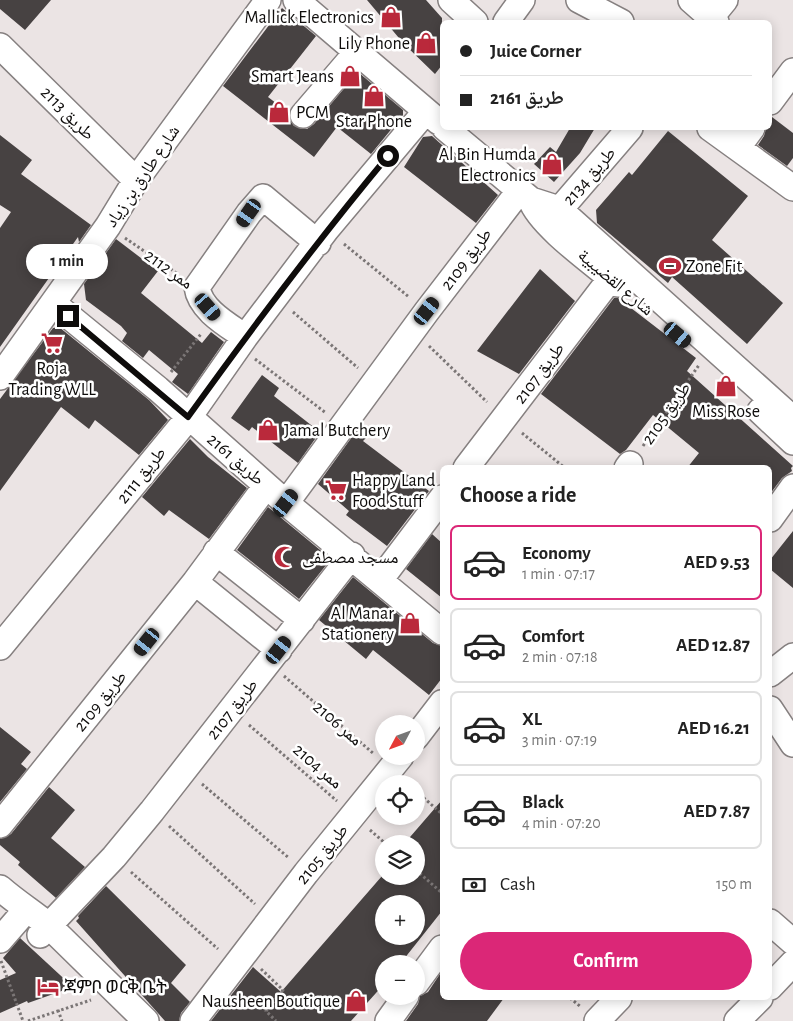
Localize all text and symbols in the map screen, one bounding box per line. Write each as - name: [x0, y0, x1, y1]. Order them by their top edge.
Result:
- shop icon: Mallick Electronics: [378, 4, 404, 30]
- place label: Mallick Electronics: [245, 9, 374, 27]
- shop icon: Lily Phone: [413, 30, 439, 56]
- place label: Lily Phone: [338, 35, 410, 53]
- text: Juice Corner: [490, 42, 581, 61]
- shop icon: Smart Jeans: [337, 63, 363, 89]
- place label: Smart Jeans: [251, 68, 334, 86]
- street label: طريق 2113: [36, 83, 98, 145]
- shop icon: Star Phone: [361, 83, 387, 109]
- text: طريق 2161: [490, 89, 564, 108]
- shop icon: PCM: [266, 99, 292, 125]
- place label: PCM: [296, 104, 329, 122]
- place label: Star Phone: [336, 113, 412, 131]
- street label: شارع طارق بن زياد: [102, 122, 184, 231]
- street label: طريق 2134: [560, 144, 620, 210]
- route start: [377, 145, 399, 167]
- place label: Al Bin Humda Electronics: [439, 146, 536, 185]
- shop icon: Al Bin Humda Electronics: [539, 151, 565, 177]
- car: [234, 196, 263, 230]
- street label: طريق 2109: [438, 225, 497, 294]
- callout: 1 min: [27, 244, 109, 278]
- street label: ممر 2112: [141, 246, 196, 293]
- street label: شارع القضيبية: [573, 246, 657, 320]
- text: 1 min: [50, 253, 84, 269]
- sports icon: Zone Fit: [657, 253, 683, 279]
- place label: Zone Fit: [686, 258, 742, 276]
- car: [192, 291, 223, 323]
- car: [411, 295, 442, 327]
- route end: [57, 305, 79, 327]
- car: [661, 320, 694, 350]
- supermarket icon: Roja Trading WLL: [39, 330, 65, 356]
- street label: طريق 2107: [511, 340, 569, 408]
- place label: Roja Trading WLL: [8, 360, 96, 399]
- shop icon: Miss Rose: [713, 373, 739, 399]
- street label: طريق 2105: [639, 379, 695, 449]
- place label: Miss Rose: [692, 403, 760, 421]
- shop icon: Jamal Butchery: [255, 417, 281, 443]
- place label: Jamal Butchery: [284, 422, 390, 440]
- street label: طريق 2161: [203, 430, 267, 490]
- street label: طريق 2111: [114, 444, 171, 508]
- place label: Happy Land Food Stuff: [352, 472, 435, 511]
- supermarket icon: Happy Land Food Stuff: [323, 477, 349, 503]
- text: Choose a ride: [460, 484, 576, 506]
- car: [270, 487, 301, 519]
- icon: car: [462, 540, 507, 585]
- mosque icon: مسجد مصطفى: [272, 544, 298, 570]
- text: Economy: [522, 544, 591, 563]
- place label: مسجد مصطفى: [302, 549, 399, 568]
- text: AED 9.53: [684, 553, 750, 572]
- text: 1 min · 07:17: [522, 566, 595, 582]
- place label: Al Manar Stationery: [321, 605, 394, 644]
- shop icon: Al Manar Stationery: [397, 610, 423, 636]
- icon: car: [462, 623, 507, 668]
- car: [131, 626, 162, 658]
- text: Comfort: [522, 627, 584, 646]
- car: [263, 634, 294, 666]
- text: AED 12.87: [676, 636, 750, 655]
- text: 2 min · 07:18: [522, 649, 598, 665]
- street label: طريق 2109: [71, 668, 131, 736]
- street label: طريق 2107: [204, 676, 263, 744]
- street label: ممر 2106: [309, 698, 365, 750]
- icon: car: [462, 706, 507, 751]
- text: XL: [522, 710, 542, 729]
- north arrow: [375, 715, 425, 765]
- map controls: [375, 715, 425, 1005]
- text: AED 16.21: [677, 719, 750, 738]
- text: 3 min · 07:19: [522, 732, 597, 748]
- street label: ممر 2104: [289, 741, 345, 793]
- button: locate: [375, 775, 425, 825]
- icon: car: [462, 789, 507, 834]
- text: Black: [522, 793, 564, 812]
- text: AED 7.87: [683, 802, 750, 821]
- text: 4 min · 07:20: [522, 815, 601, 831]
- street label: طريق 2105: [293, 821, 353, 889]
- button: layers: [375, 835, 425, 885]
- icon: cash: [460, 871, 488, 899]
- text: Cash: [500, 875, 536, 894]
- text: 150 m: [716, 876, 752, 892]
- button: +: [375, 895, 425, 945]
- button: Confirm: [460, 932, 752, 990]
- button: −: [375, 955, 425, 1005]
- hotel icon: ጃምቦ ወርቅ ቤት: [35, 974, 61, 1000]
- place label: ጃምቦ ወርቅ ቤት: [64, 977, 167, 997]
- shop icon: Nausheen Boutique: [343, 988, 369, 1014]
- place label: Nausheen Boutique: [201, 993, 340, 1011]

